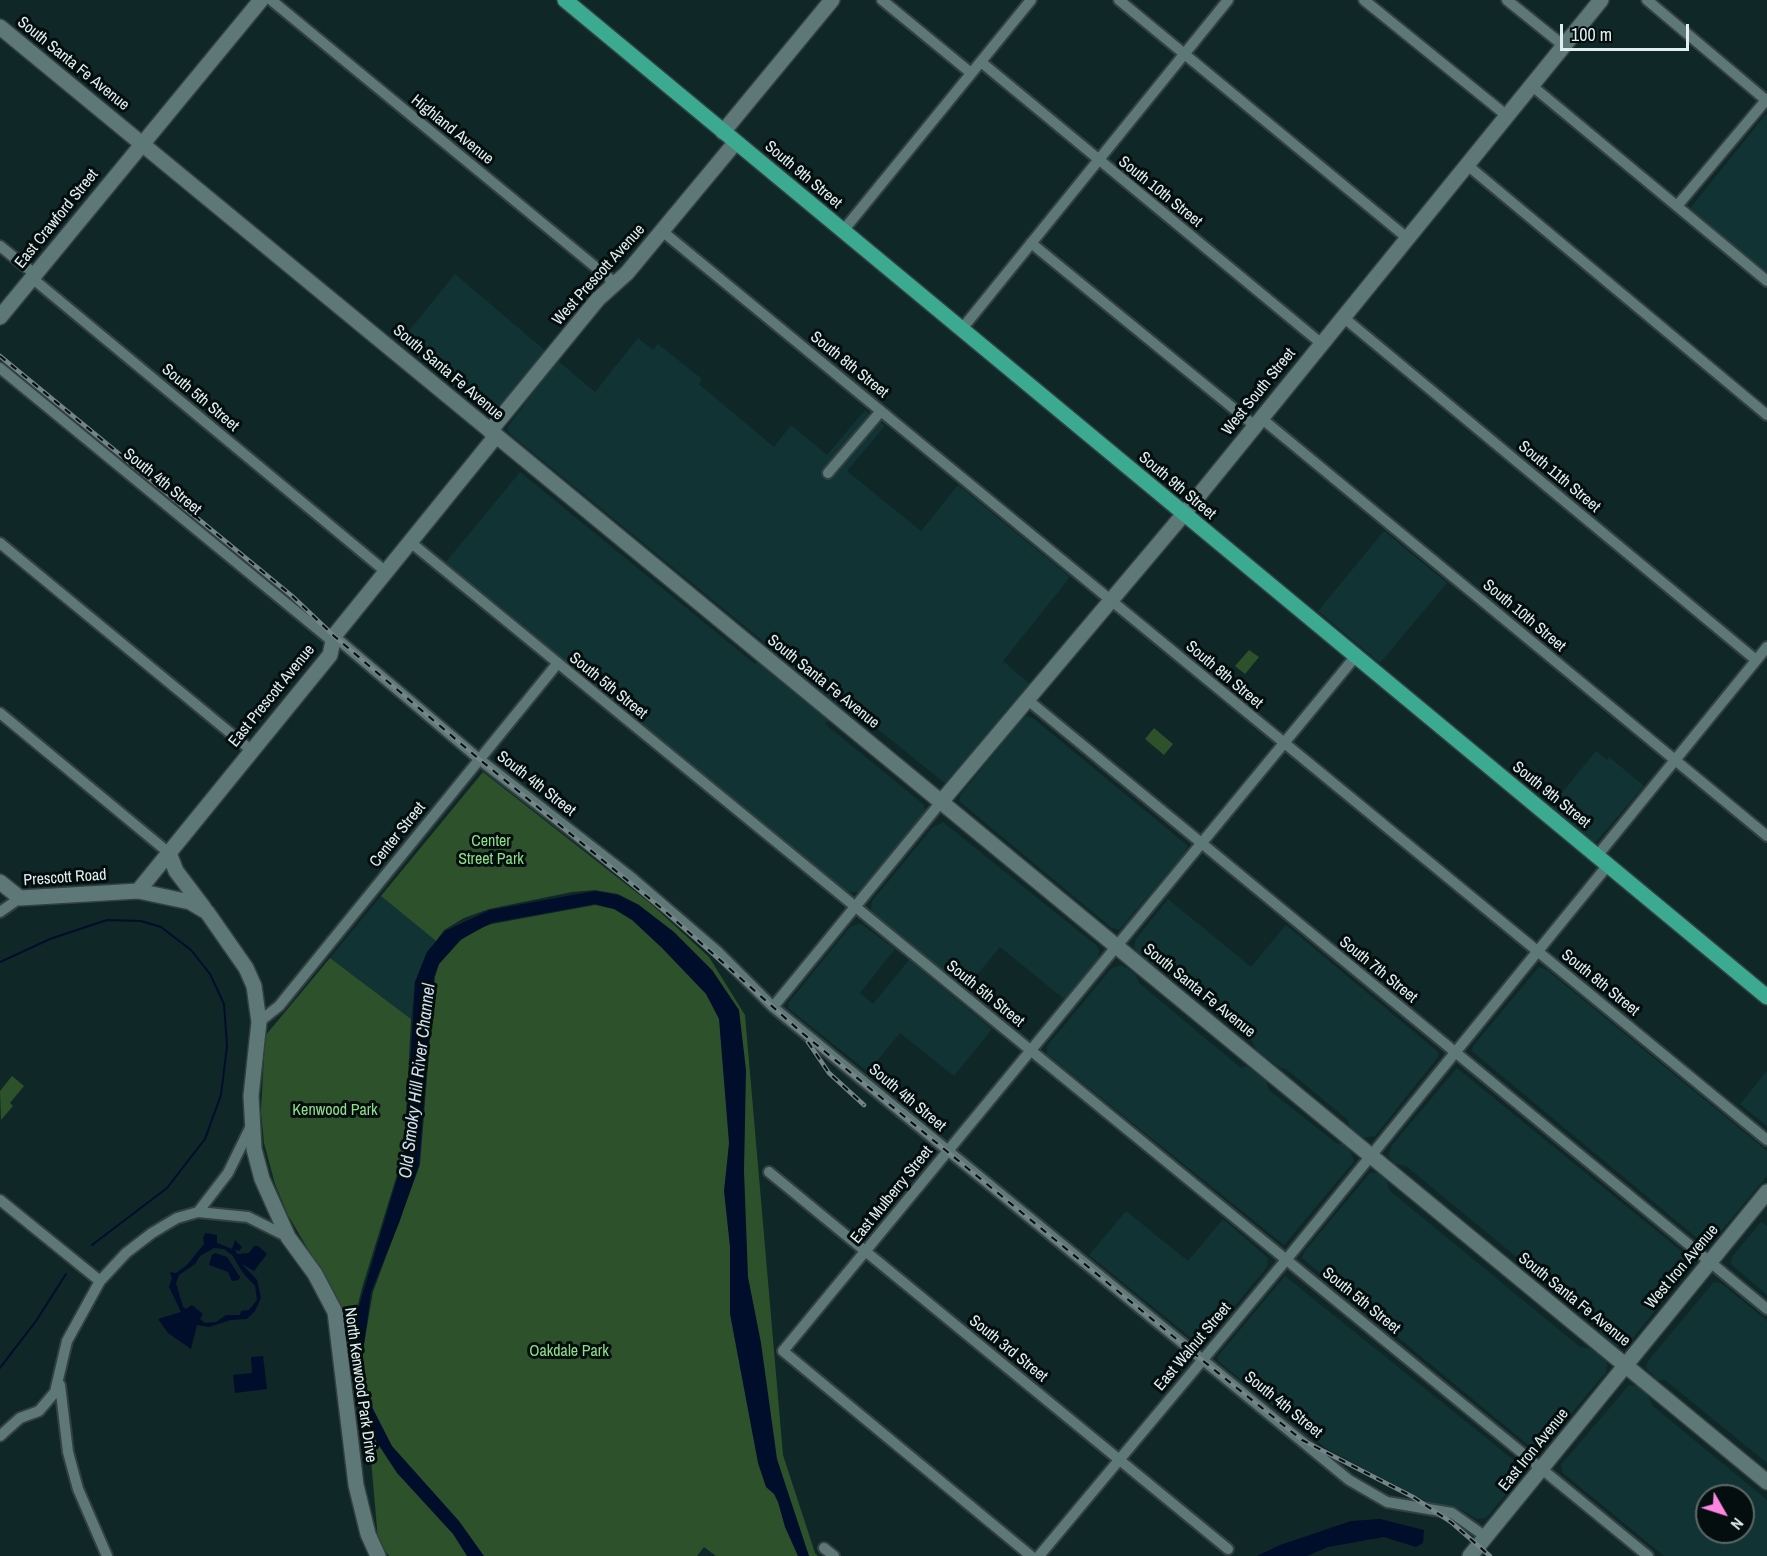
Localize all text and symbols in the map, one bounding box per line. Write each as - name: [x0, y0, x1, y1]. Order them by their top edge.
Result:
- scale bar: [1563, 12, 1692, 50]
- street label: South Santa Fe Avenue: [13, 13, 133, 115]
- text: 100 m: [1571, 22, 1612, 47]
- street label: Highland Avenue: [407, 91, 497, 169]
- street label: South 9th Street: [761, 137, 845, 213]
- street label: South 10th Street: [1114, 152, 1206, 232]
- street label: East Crawford Street: [11, 166, 103, 272]
- street label: West Prescott Avenue: [549, 221, 649, 329]
- street label: South Santa Fe Avenue: [389, 321, 507, 425]
- street label: South 8th Street: [806, 328, 892, 402]
- street label: West South Street: [1218, 345, 1300, 439]
- street label: South 5th Street: [158, 360, 242, 436]
- street label: South 11th Street: [1514, 437, 1604, 517]
- street label: South 4th Street: [119, 445, 205, 519]
- street label: South 9th Street: [1135, 448, 1219, 524]
- street label: South 10th Street: [1479, 576, 1569, 656]
- street label: South Santa Fe Avenue: [763, 631, 883, 733]
- street label: South 8th Street: [1182, 637, 1266, 713]
- street label: East Prescott Avenue: [225, 641, 319, 751]
- street label: South 5th Street: [565, 649, 651, 723]
- street label: South 4th Street: [493, 747, 579, 821]
- street label: South 9th Street: [1508, 758, 1594, 832]
- street label: Center Street: [366, 799, 430, 871]
- park label: Center Street Park: [458, 832, 524, 870]
- street label: Prescott Road: [23, 866, 107, 890]
- street label: South 7th Street: [1335, 933, 1421, 1007]
- street label: South Santa Fe Avenue: [1139, 940, 1259, 1042]
- street label: South 8th Street: [1557, 946, 1643, 1020]
- street label: South 5th Street: [942, 957, 1028, 1031]
- water label: Old Smoky Hill River Channel: [395, 982, 441, 1180]
- street label: South 4th Street: [865, 1060, 949, 1136]
- park label: Kenwood Park: [292, 1101, 378, 1121]
- street label: East Mulberry Street: [847, 1142, 937, 1248]
- street label: West Iron Avenue: [1641, 1221, 1723, 1313]
- street label: South Santa Fe Avenue: [1514, 1249, 1634, 1351]
- street label: South 5th Street: [1318, 1264, 1404, 1338]
- street label: East Walnut Street: [1151, 1299, 1235, 1395]
- street label: North Kenwood Park Drive: [340, 1306, 380, 1464]
- street label: South 3rd Street: [965, 1311, 1051, 1387]
- park label: Oakdale Park: [529, 1342, 609, 1362]
- street label: South 4th Street: [1240, 1368, 1326, 1442]
- street label: East Iron Avenue: [1495, 1405, 1573, 1495]
- north arrow: [1695, 1484, 1755, 1544]
- text: N: [1726, 1513, 1749, 1535]

